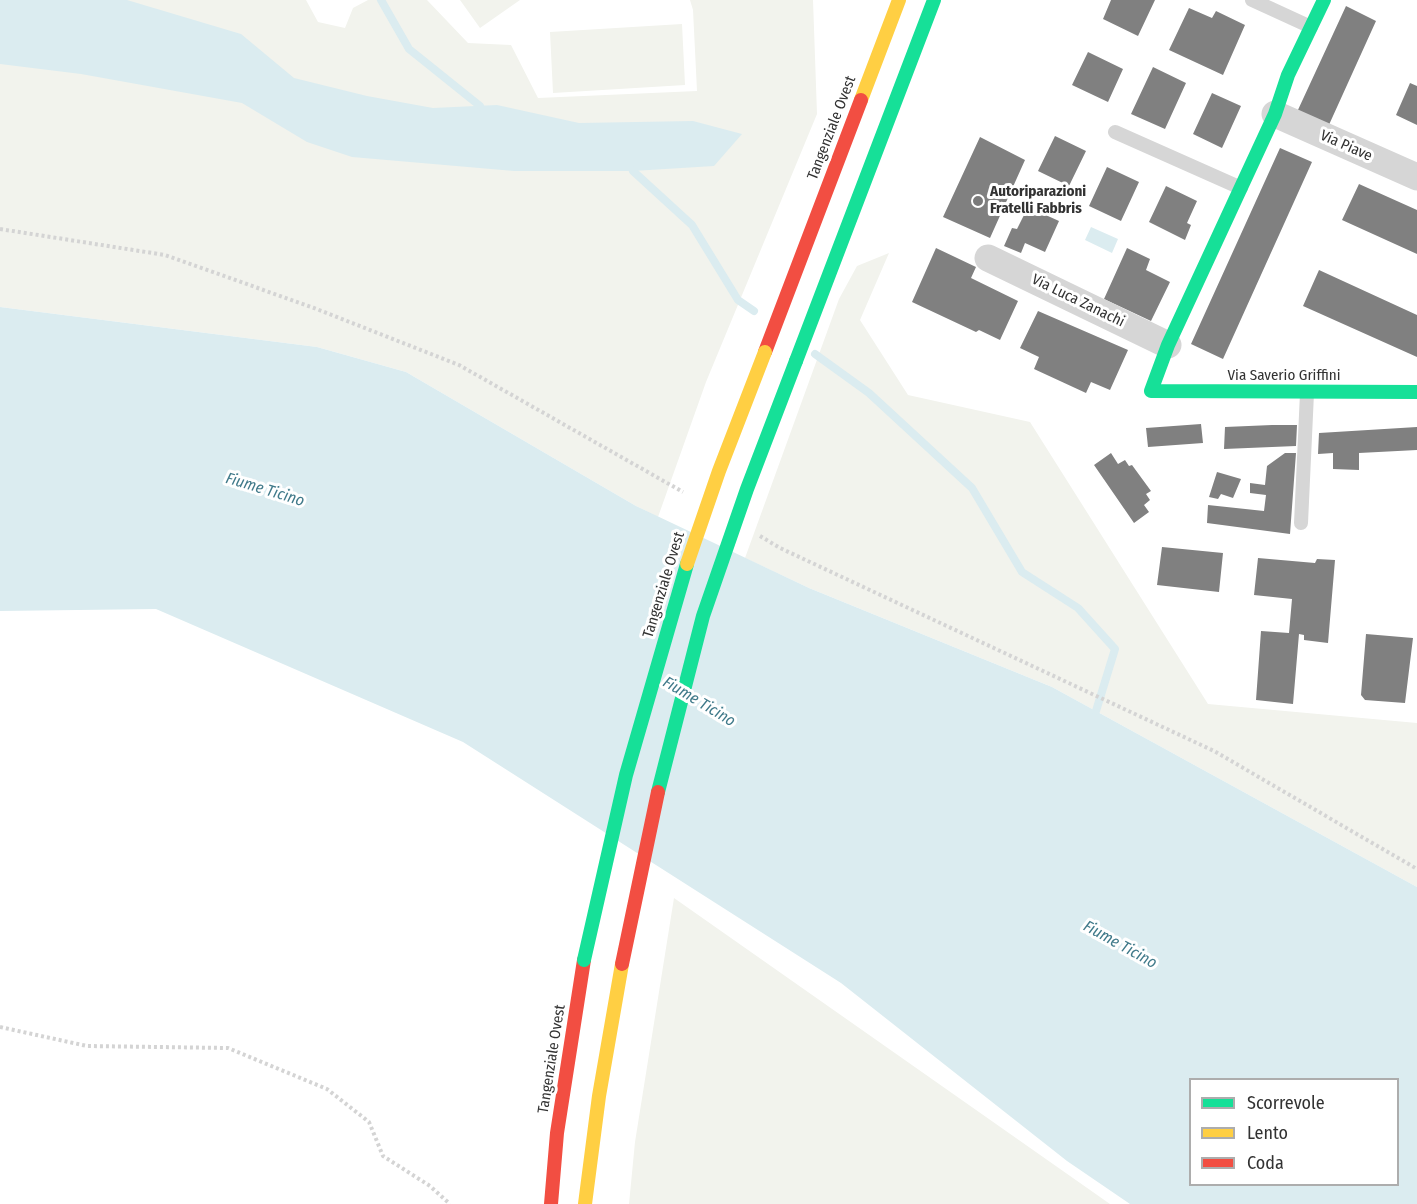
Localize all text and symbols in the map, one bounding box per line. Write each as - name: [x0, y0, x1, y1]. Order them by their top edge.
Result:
- street label: Tangenziale Ovest: [804, 73, 860, 183]
- street label: Via Piave: [1317, 127, 1375, 165]
- place label: Autoriparazioni Fratelli Fabbris: [990, 183, 1086, 218]
- marker: Autoriparazioni Fratelli Fabbris: [971, 194, 985, 208]
- street label: Via Luca Zanachi: [1029, 271, 1127, 331]
- street label: Via Saverio Griffini: [1227, 367, 1341, 385]
- water label: Fiume Ticino: [223, 469, 307, 511]
- street label: Tangenziale Ovest: [639, 530, 689, 640]
- water label: Fiume Ticino: [659, 673, 739, 731]
- water label: Fiume Ticino: [1080, 917, 1160, 973]
- street label: Tangenziale Ovest: [535, 1003, 569, 1115]
- legend: [1189, 1078, 1399, 1186]
- text: Scorrevole: [1247, 1092, 1325, 1114]
- text: Lento: [1247, 1122, 1288, 1144]
- text: Coda: [1247, 1152, 1284, 1174]

